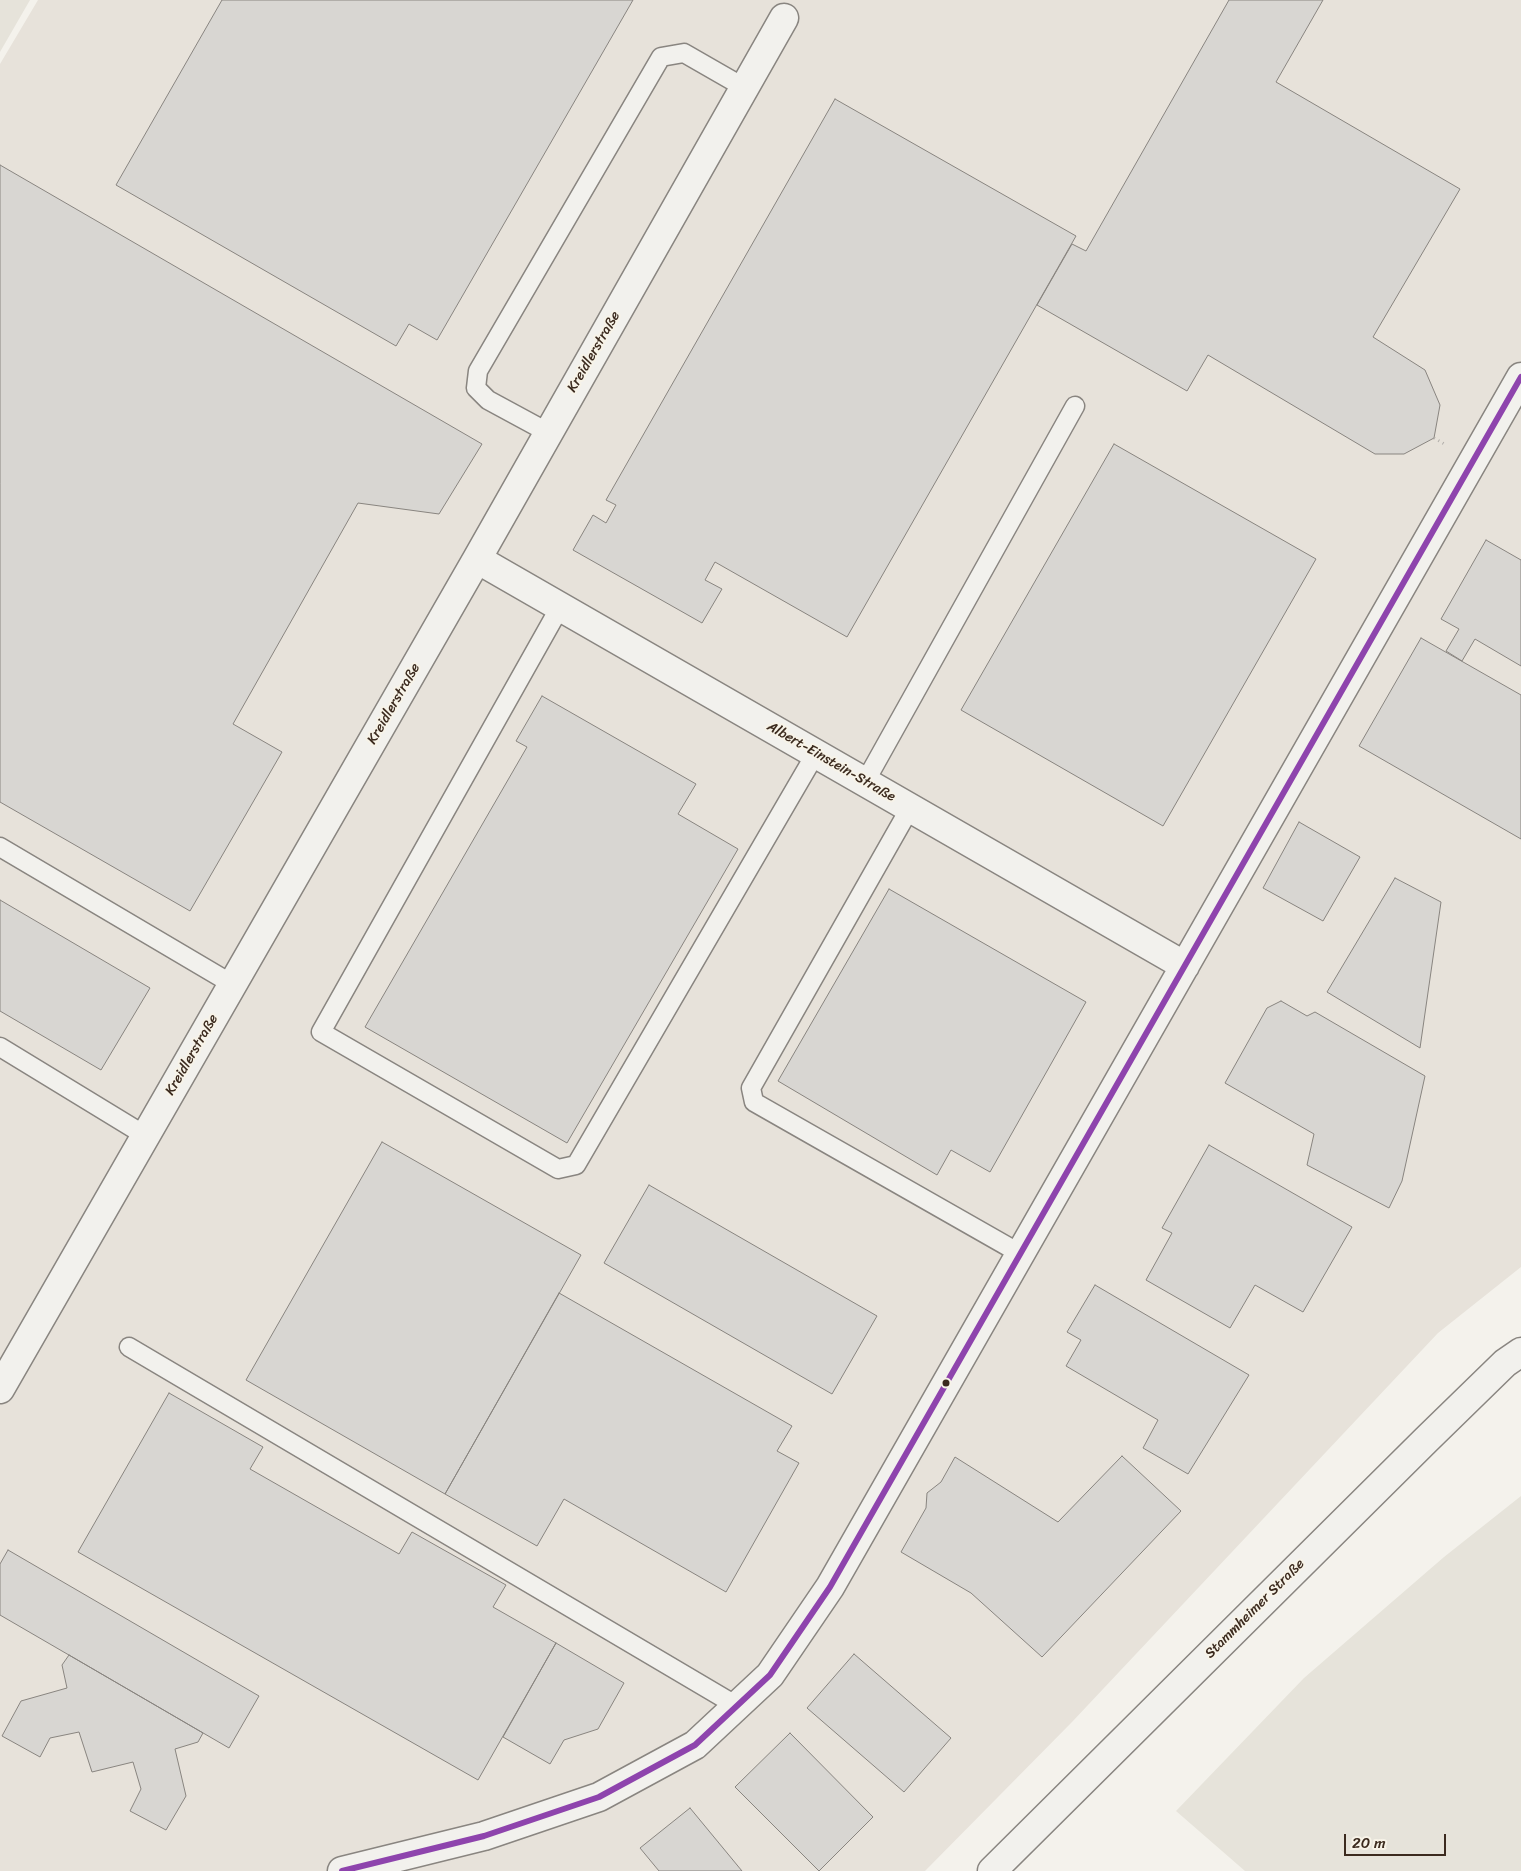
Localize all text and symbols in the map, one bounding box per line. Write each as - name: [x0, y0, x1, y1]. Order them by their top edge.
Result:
- street label: Kreidlerstraße: [564, 308, 624, 396]
- street label: Kreidlerstraße: [364, 660, 424, 748]
- street label: Albert-Einstein-Straße: [764, 718, 898, 806]
- street label: Kreidlerstraße: [162, 1011, 222, 1099]
- unlabelled marker: [941, 1378, 951, 1388]
- street label: Stammheimer Straße: [1202, 1556, 1308, 1662]
- scale bar: [1346, 1824, 1448, 1856]
- text: 20 m: [1352, 1830, 1386, 1856]

